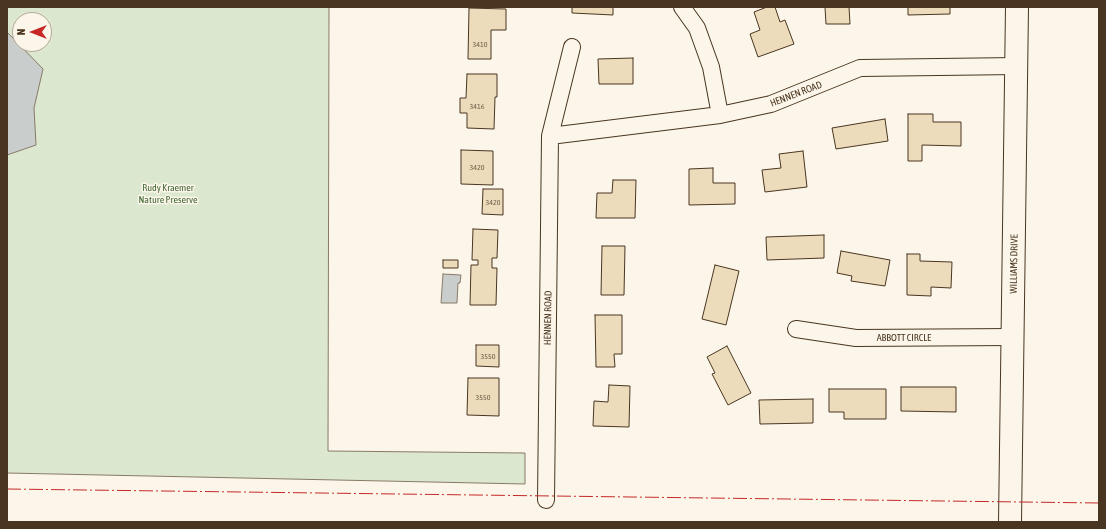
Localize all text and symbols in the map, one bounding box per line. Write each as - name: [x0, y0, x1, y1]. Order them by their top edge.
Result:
- north arrow: [12, 12, 52, 52]
- text: N: [15, 29, 27, 35]
- house number: 3410: [472, 39, 488, 49]
- street label: HENNEN ROAD: [768, 79, 824, 109]
- house number: 3416: [469, 101, 485, 111]
- house number: 3420: [469, 162, 485, 172]
- park label: Rudy Kraemer Nature Preserve: [138, 182, 198, 206]
- house number: 3420: [485, 197, 501, 207]
- street label: WILLIAMS DRIVE: [1007, 234, 1021, 294]
- street label: HENNEN ROAD: [542, 291, 554, 345]
- street label: ABBOTT CIRCLE: [877, 332, 931, 344]
- house number: 3550: [480, 351, 496, 361]
- house number: 3550: [475, 392, 491, 402]

